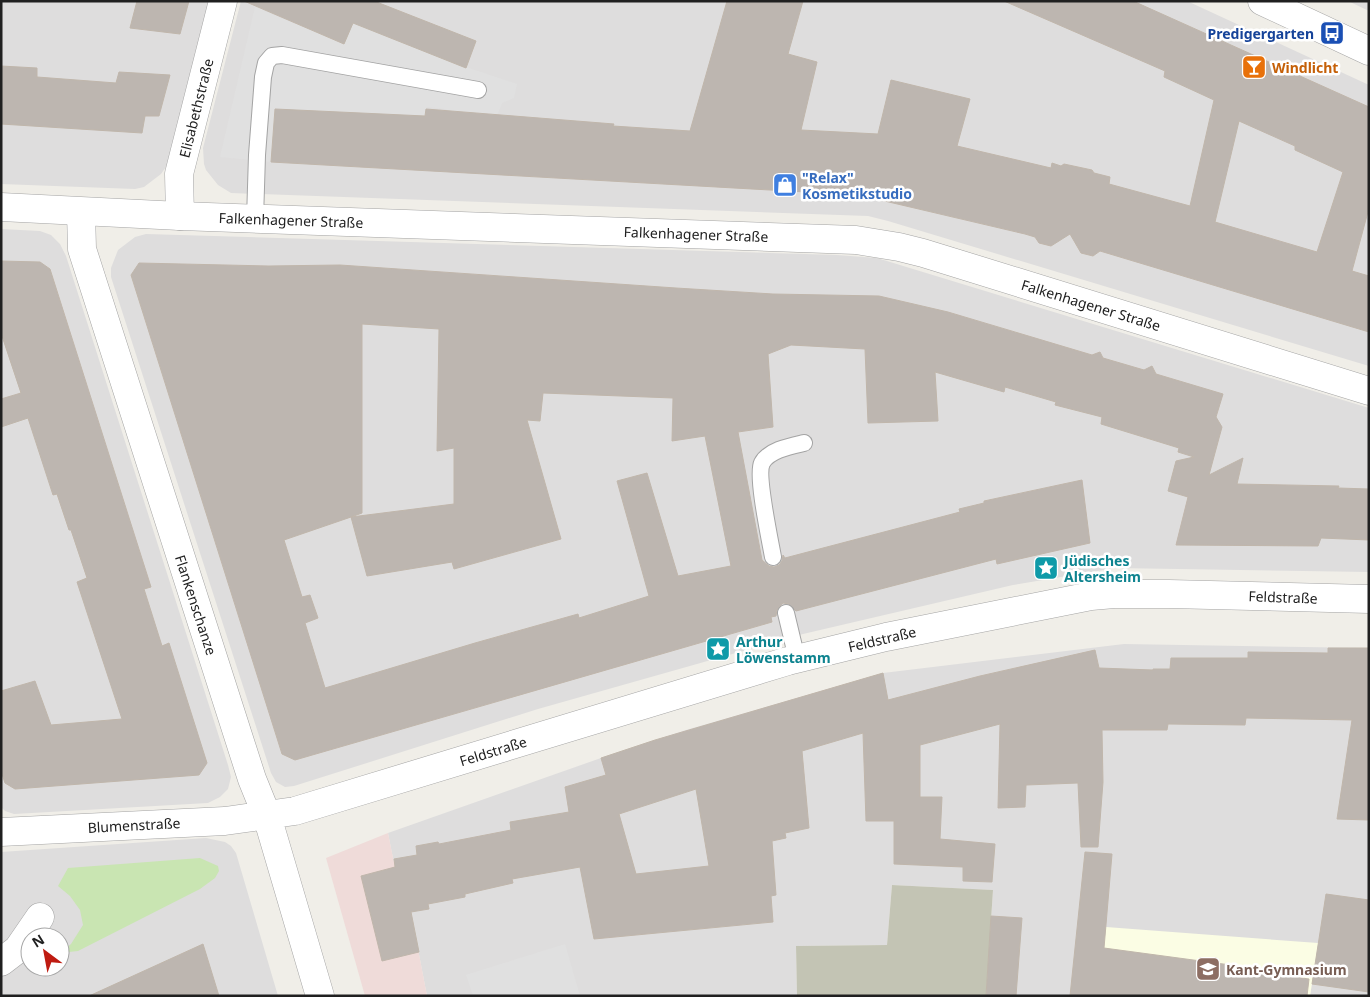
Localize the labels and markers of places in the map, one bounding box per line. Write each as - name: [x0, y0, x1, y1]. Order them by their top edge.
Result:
- bus stop icon: Predigergarten: [1319, 20, 1345, 46]
- place label: Predigergarten: [1208, 24, 1314, 43]
- bar icon: Windlicht: [1241, 54, 1267, 80]
- place label: Windlicht: [1272, 58, 1338, 77]
- place label: "Relax" Kosmetikstudio: [802, 168, 912, 203]
- shop icon: "Relax" Kosmetikstudio: [772, 172, 798, 198]
- place label: Jüdisches Altersheim: [1062, 551, 1141, 586]
- place icon: Jüdisches Altersheim: [1033, 555, 1059, 581]
- place label: Arthur Löwenstamm: [736, 632, 831, 667]
- place icon: Arthur Löwenstamm: [705, 636, 731, 662]
- school or university icon: Kant-Gymnasium: [1195, 956, 1221, 982]
- place label: Kant-Gymnasium: [1226, 960, 1347, 979]

